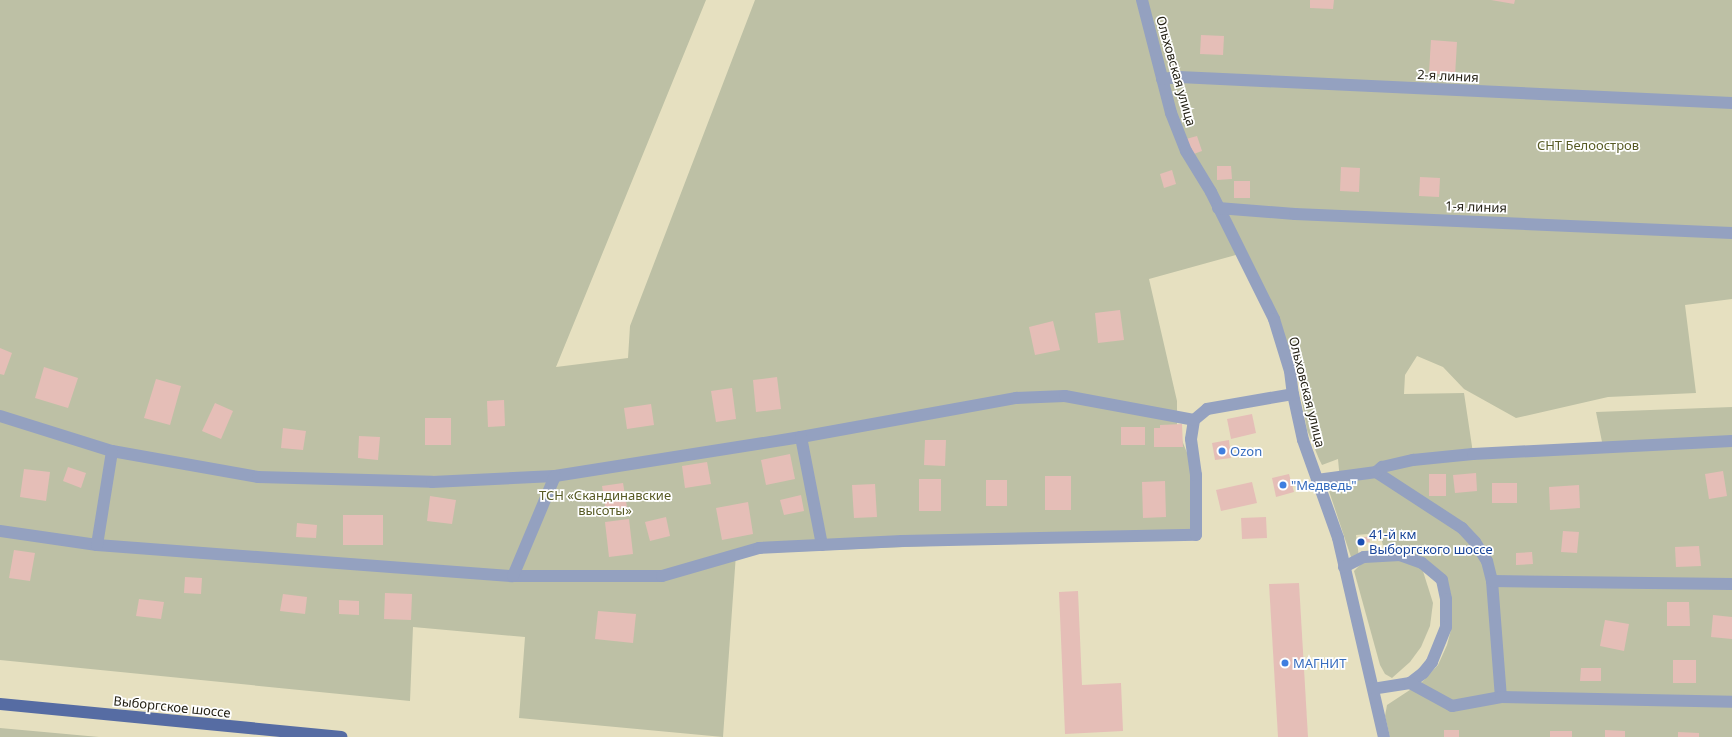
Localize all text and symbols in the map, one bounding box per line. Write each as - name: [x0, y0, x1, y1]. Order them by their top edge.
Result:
- street label: Ольховская улица: [1153, 14, 1199, 128]
- street label: 2-я линия: [1417, 67, 1479, 85]
- park label: СНТ Белоостров: [1537, 137, 1639, 153]
- street label: 1-я линия: [1445, 198, 1507, 216]
- street label: Ольховская улица: [1286, 335, 1328, 449]
- place label: Ozon: [1230, 443, 1262, 459]
- marker: Ozon: [1217, 446, 1227, 456]
- place label: "Медведь": [1291, 477, 1357, 493]
- marker: "Медведь": [1278, 480, 1288, 490]
- park label: ТСН «Скандинавские высоты»: [539, 488, 671, 519]
- place label: 41-й км Выборгского шоссе: [1369, 527, 1493, 558]
- marker: 41-й км Выборгского шоссе: [1356, 537, 1366, 547]
- place label: МАГНИТ: [1293, 655, 1346, 671]
- marker: МАГНИТ: [1280, 658, 1290, 668]
- street label: Выборгское шоссе: [113, 693, 231, 721]

